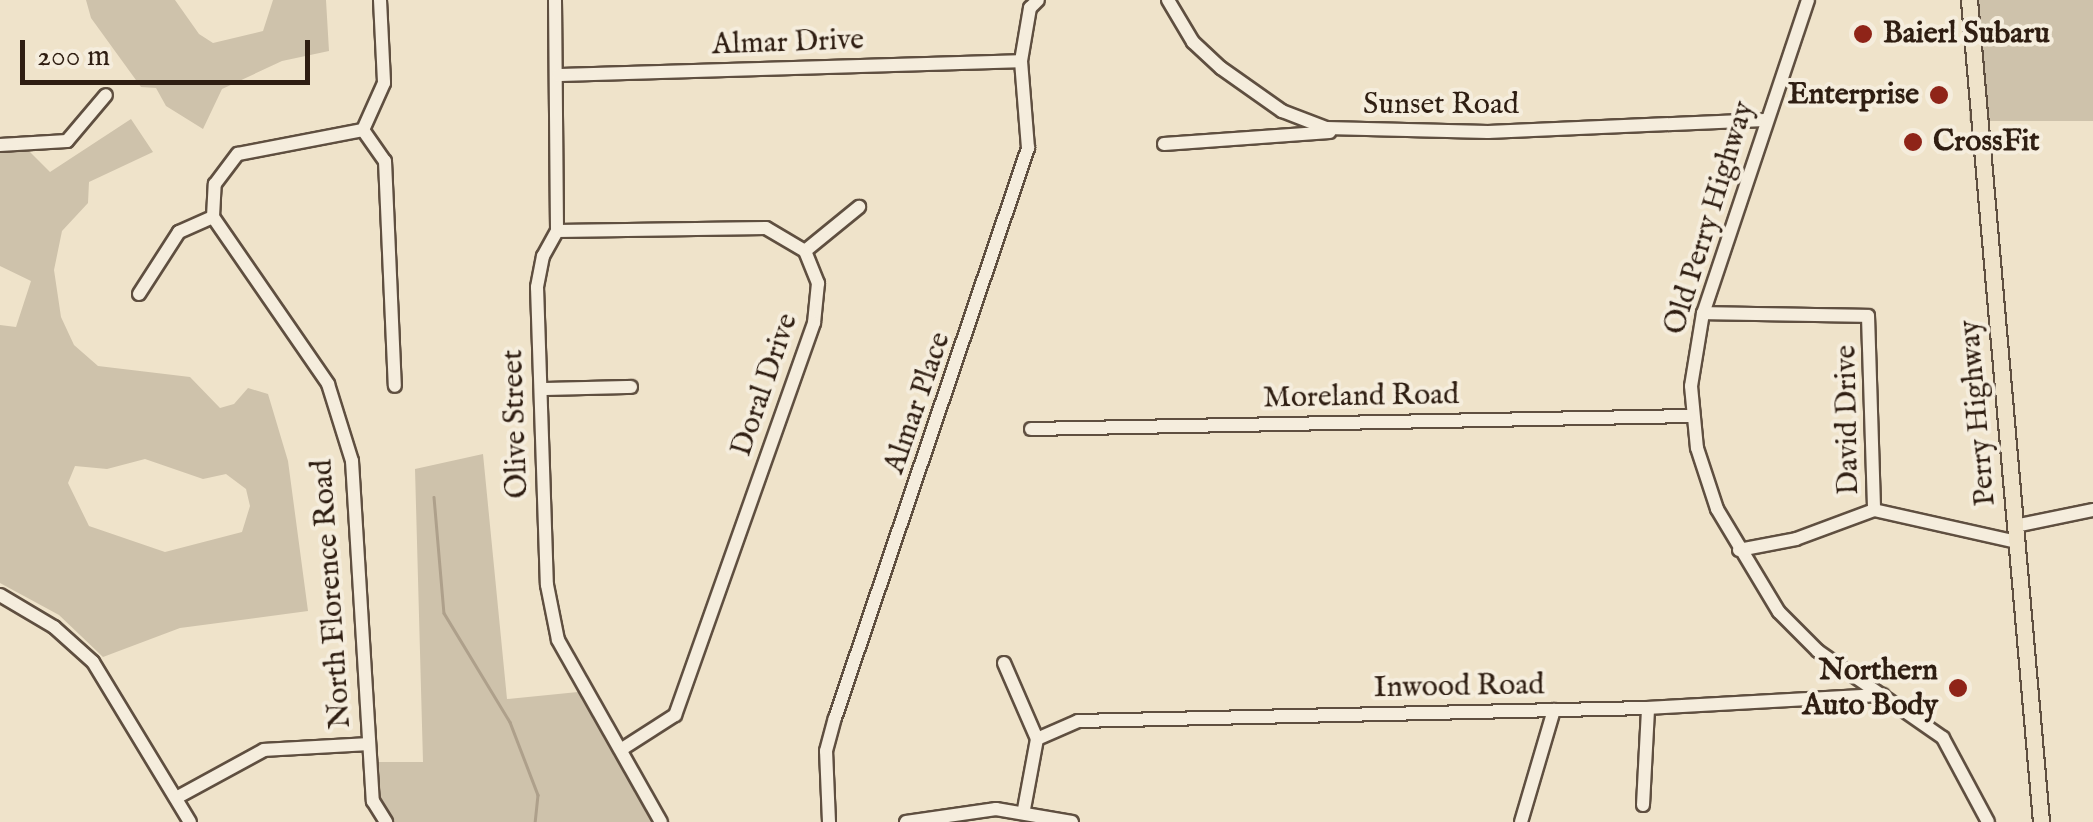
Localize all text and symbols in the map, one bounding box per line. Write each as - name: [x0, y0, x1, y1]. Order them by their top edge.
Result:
- place label: Baierl Subaru: [1883, 16, 2050, 52]
- scale bar: [25, 20, 315, 82]
- street label: Almar Drive: [711, 22, 865, 64]
- marker: Baierl Subaru: [1852, 23, 1874, 45]
- text: 200 m: [37, 38, 110, 76]
- place label: Enterprise: [1788, 77, 1919, 113]
- marker: Enterprise: [1928, 84, 1950, 106]
- street label: Sunset Road: [1363, 87, 1519, 123]
- street label: Old Perry Highway: [1657, 97, 1763, 339]
- place label: CrossFit: [1933, 124, 2040, 160]
- marker: CrossFit: [1902, 131, 1924, 153]
- street label: Doral Drive: [724, 309, 806, 461]
- street label: Perry Highway: [1952, 318, 2004, 508]
- street label: Almar Place: [877, 327, 959, 479]
- street label: David Drive: [1829, 345, 1867, 495]
- street label: Olive Street: [495, 349, 537, 499]
- street label: Moreland Road: [1263, 377, 1459, 417]
- street label: North Florence Road: [305, 458, 359, 730]
- place label: Northern Auto Body: [1803, 653, 1938, 724]
- street label: Inwood Road: [1373, 668, 1545, 706]
- marker: Northern Auto Body: [1947, 677, 1969, 699]

